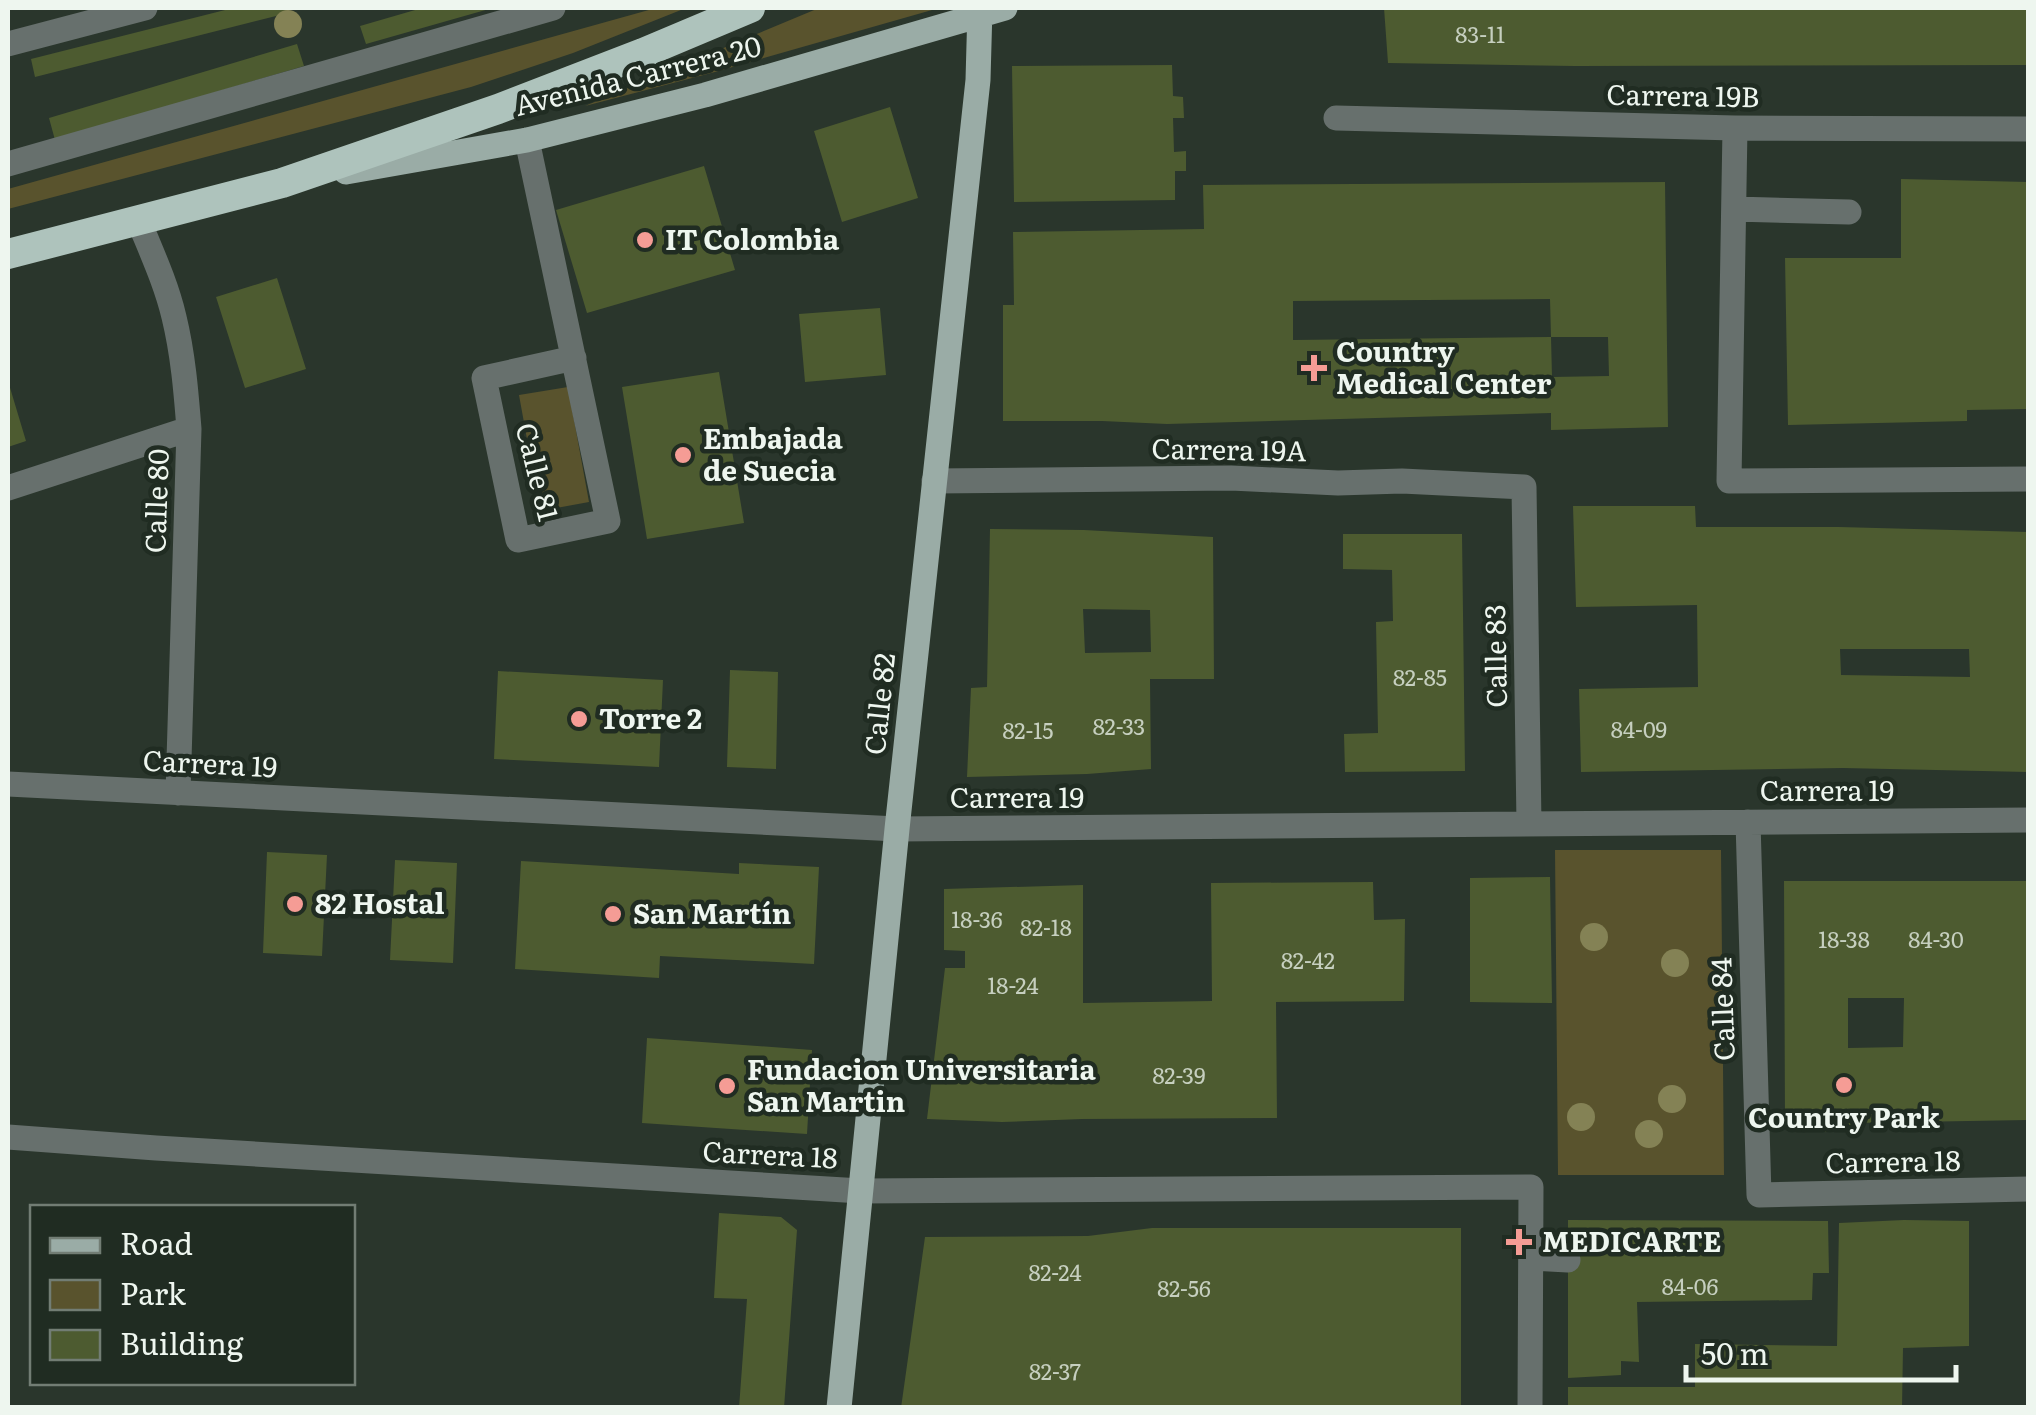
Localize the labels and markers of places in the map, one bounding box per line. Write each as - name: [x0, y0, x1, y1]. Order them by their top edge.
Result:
- place label: IT Colombia: [665, 217, 840, 259]
- marker: IT Colombia: [634, 229, 656, 251]
- place label: Country Medical Center: [1336, 329, 1551, 403]
- marker: Country Medical Center: [1301, 355, 1327, 381]
- place label: Embajada de Suecia: [703, 416, 844, 490]
- marker: Embajada de Suecia: [672, 444, 694, 466]
- place label: Torre 2: [599, 696, 702, 738]
- marker: Torre 2: [568, 708, 590, 730]
- place label: 82 Hostal: [315, 881, 445, 923]
- place label: San Martín: [633, 891, 791, 933]
- marker: 82 Hostal: [284, 893, 306, 915]
- marker: San Martín: [602, 903, 624, 925]
- place label: Fundacion Universitaria San Martin: [747, 1047, 1096, 1121]
- marker: Country Park: [1833, 1074, 1855, 1096]
- marker: Fundacion Universitaria San Martin: [716, 1075, 738, 1097]
- place label: Country Park: [1748, 1095, 1940, 1137]
- place label: MEDICARTE: [1542, 1219, 1721, 1261]
- marker: MEDICARTE: [1506, 1229, 1532, 1255]

